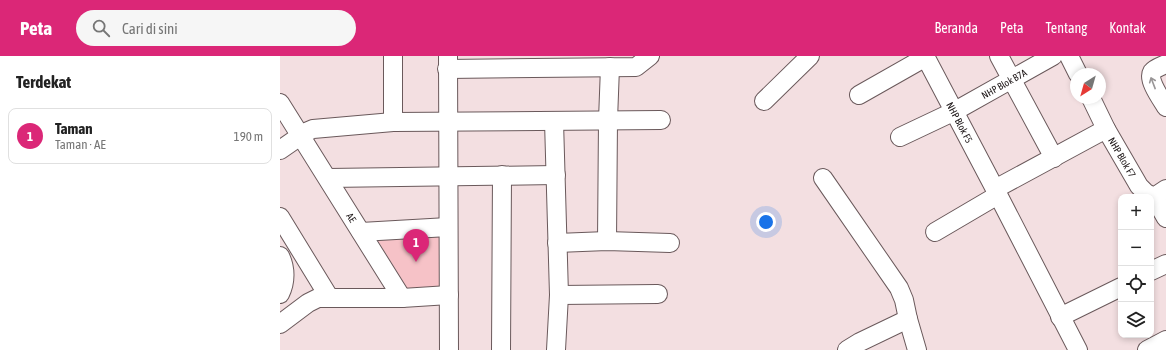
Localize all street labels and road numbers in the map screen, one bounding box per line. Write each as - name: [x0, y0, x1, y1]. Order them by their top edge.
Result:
- street label: NHP Blok B7A: [979, 66, 1029, 101]
- street label: NHP Blok F5: [945, 100, 975, 145]
- street label: NHP Blok F7: [1106, 135, 1138, 179]
- street label: AE: [345, 211, 359, 225]

